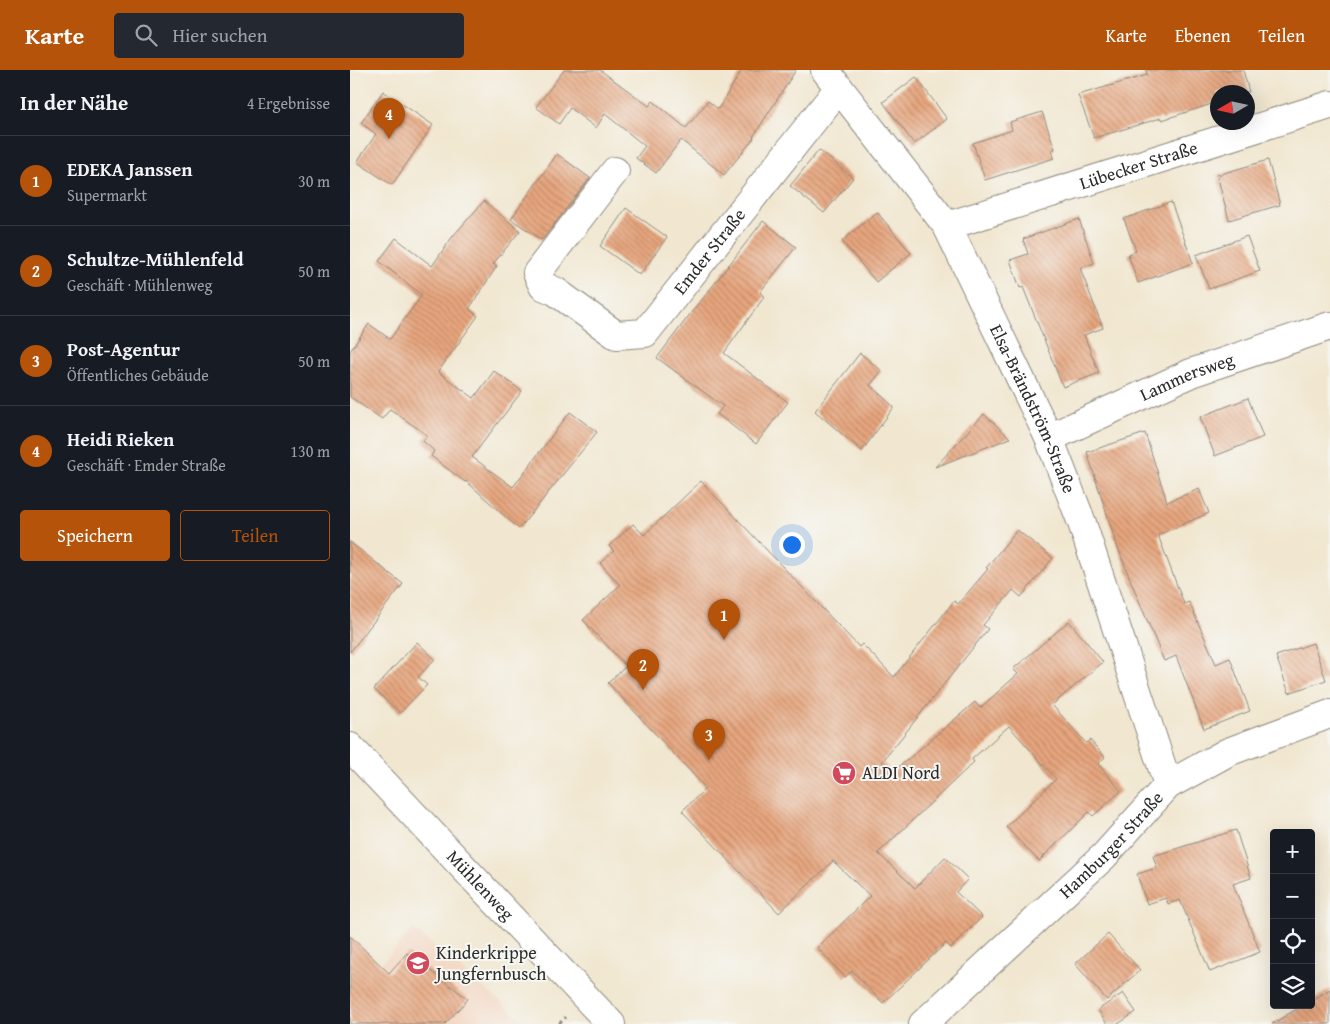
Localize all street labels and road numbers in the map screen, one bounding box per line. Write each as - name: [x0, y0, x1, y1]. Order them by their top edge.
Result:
- street label: Lübecker Straße: [1076, 134, 1201, 196]
- street label: Emder Straße: [667, 202, 752, 300]
- street label: Elsa-Brändström-Straße: [983, 320, 1083, 497]
- street label: Lammersweg: [1135, 345, 1237, 408]
- street label: Hamburger Straße: [1053, 785, 1169, 904]
- street label: Mühlenweg: [441, 844, 521, 926]

